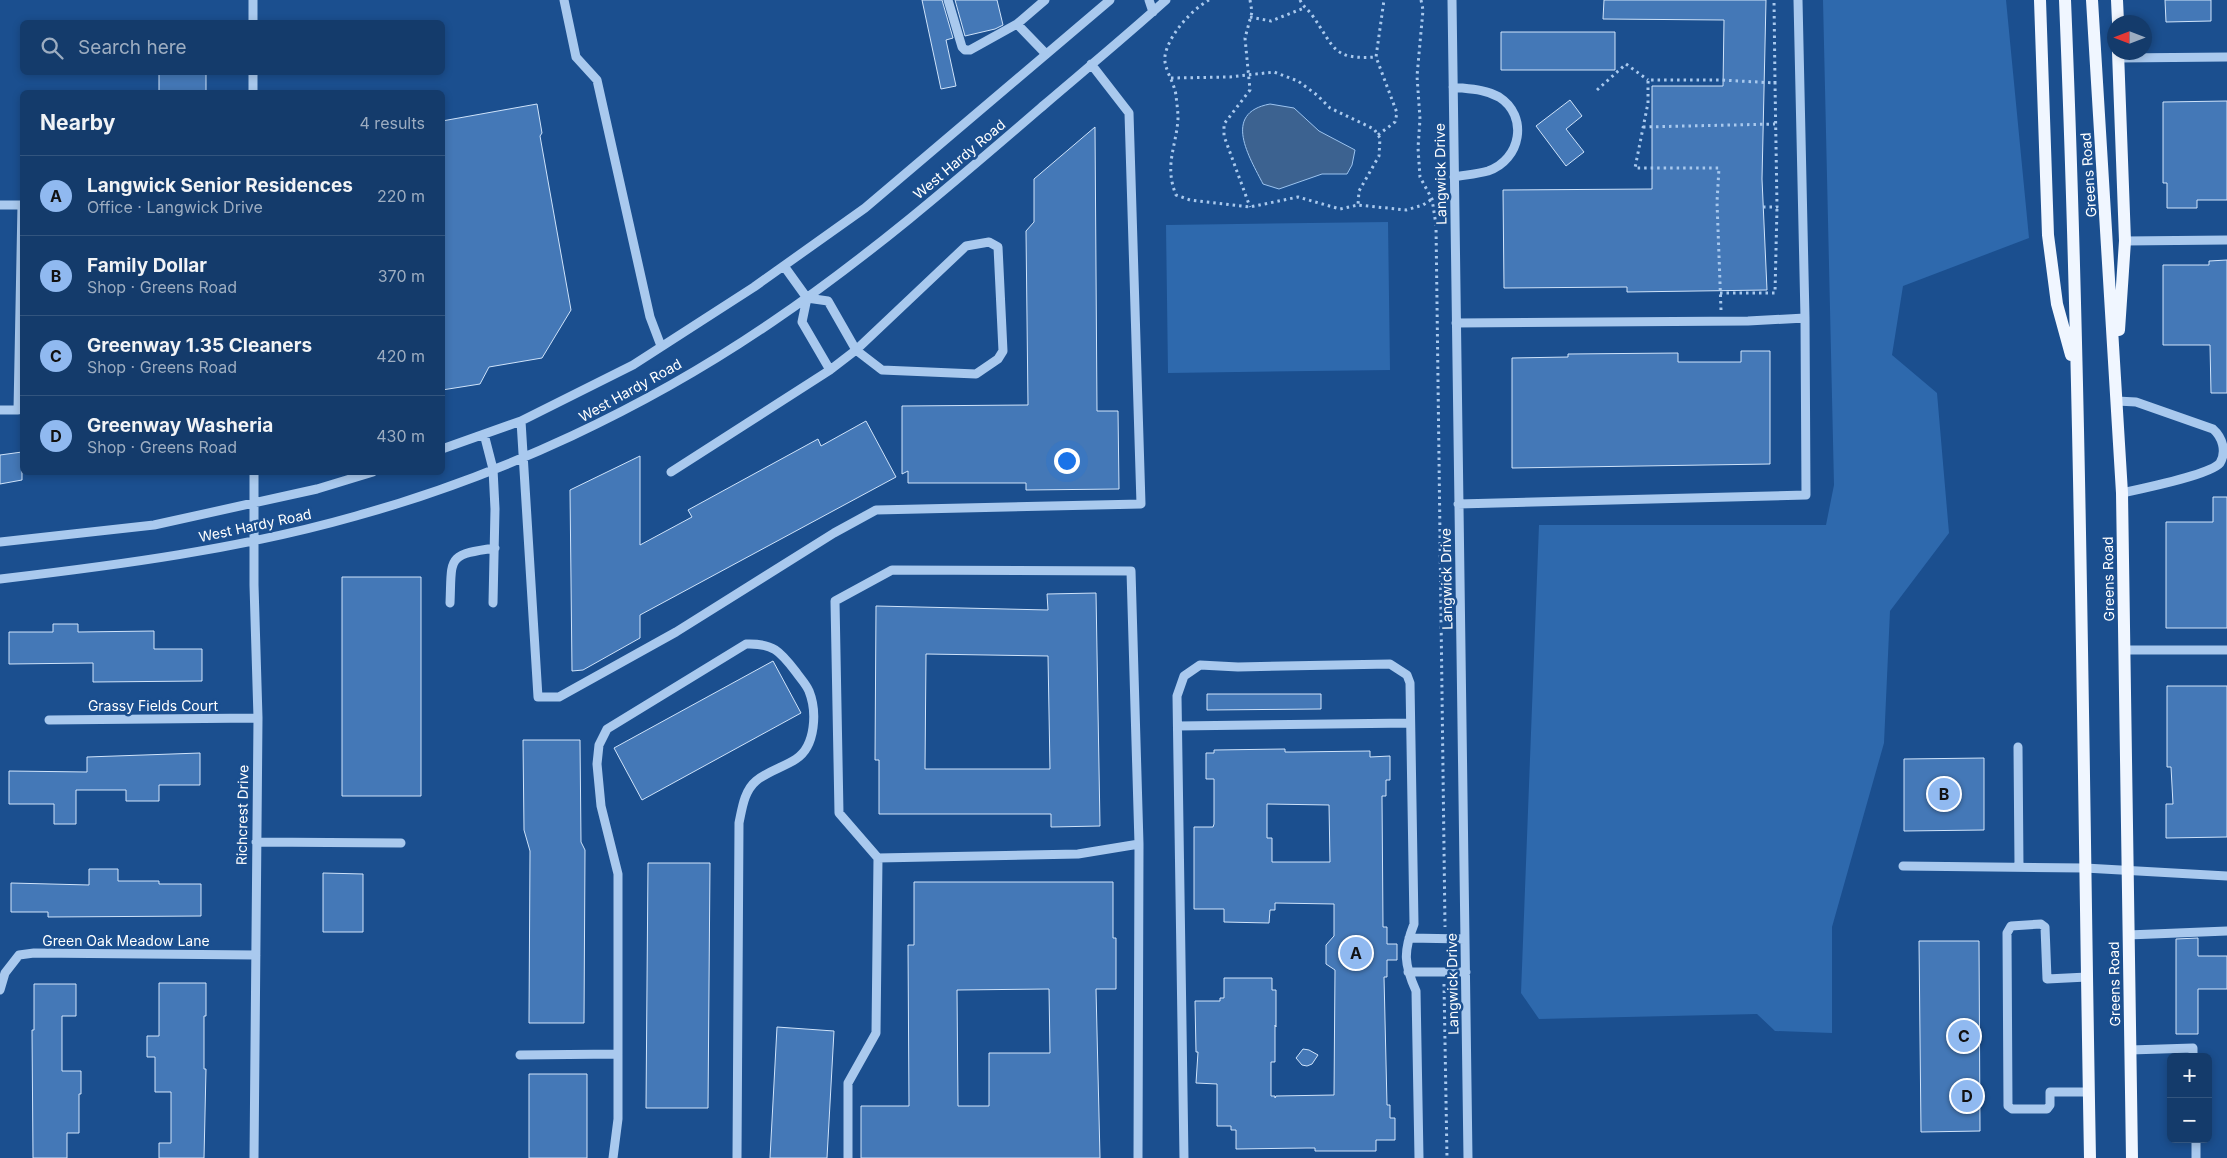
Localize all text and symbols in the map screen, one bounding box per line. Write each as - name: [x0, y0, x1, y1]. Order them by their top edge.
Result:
- north arrow: [2107, 15, 2152, 60]
- search box: [20, 20, 445, 75]
- icon: search: [38, 34, 66, 62]
- text: Search here: [78, 36, 187, 59]
- text: Nearby: [40, 110, 115, 135]
- text: 4 results: [360, 113, 425, 133]
- street label: West Hardy Road: [910, 116, 1008, 202]
- street label: Langwick Drive: [1431, 123, 1449, 225]
- street label: Greens Road: [2077, 132, 2099, 218]
- text: Langwick Senior Residences: [87, 174, 353, 197]
- text: A: [50, 186, 62, 206]
- text: 220 m: [377, 186, 425, 206]
- text: Office · Langwick Drive: [87, 197, 263, 217]
- text: Family Dollar: [87, 254, 207, 277]
- text: B: [51, 266, 61, 286]
- text: 370 m: [378, 266, 425, 286]
- text: Shop · Greens Road: [87, 277, 237, 297]
- text: Greenway 1.35 Cleaners: [87, 334, 312, 357]
- text: C: [50, 346, 62, 366]
- text: 420 m: [376, 346, 425, 366]
- street label: West Hardy Road: [576, 355, 684, 425]
- text: Shop · Greens Road: [87, 357, 237, 377]
- text: Greenway Washeria: [87, 414, 273, 437]
- text: D: [50, 426, 62, 446]
- text: 430 m: [376, 426, 425, 446]
- text: Shop · Greens Road: [87, 437, 237, 457]
- your location: [1054, 448, 1080, 474]
- street label: West Hardy Road: [197, 505, 313, 545]
- street label: Langwick Drive: [1437, 528, 1455, 630]
- street label: Greens Road: [2099, 536, 2117, 622]
- street label: Grassy Fields Court: [88, 697, 219, 714]
- street label: Richcrest Drive: [233, 765, 251, 865]
- pin: B: [1928, 775, 1960, 813]
- street label: Green Oak Meadow Lane: [42, 932, 210, 949]
- street label: Langwick Drive: [1443, 933, 1461, 1035]
- pin: A: [1340, 934, 1372, 972]
- street label: Greens Road: [2105, 941, 2123, 1027]
- pin: C: [1948, 1017, 1980, 1055]
- map controls: [2167, 1053, 2212, 1143]
- button: +: [2167, 1053, 2212, 1098]
- pin: D: [1951, 1077, 1983, 1115]
- button: −: [2167, 1098, 2212, 1143]

